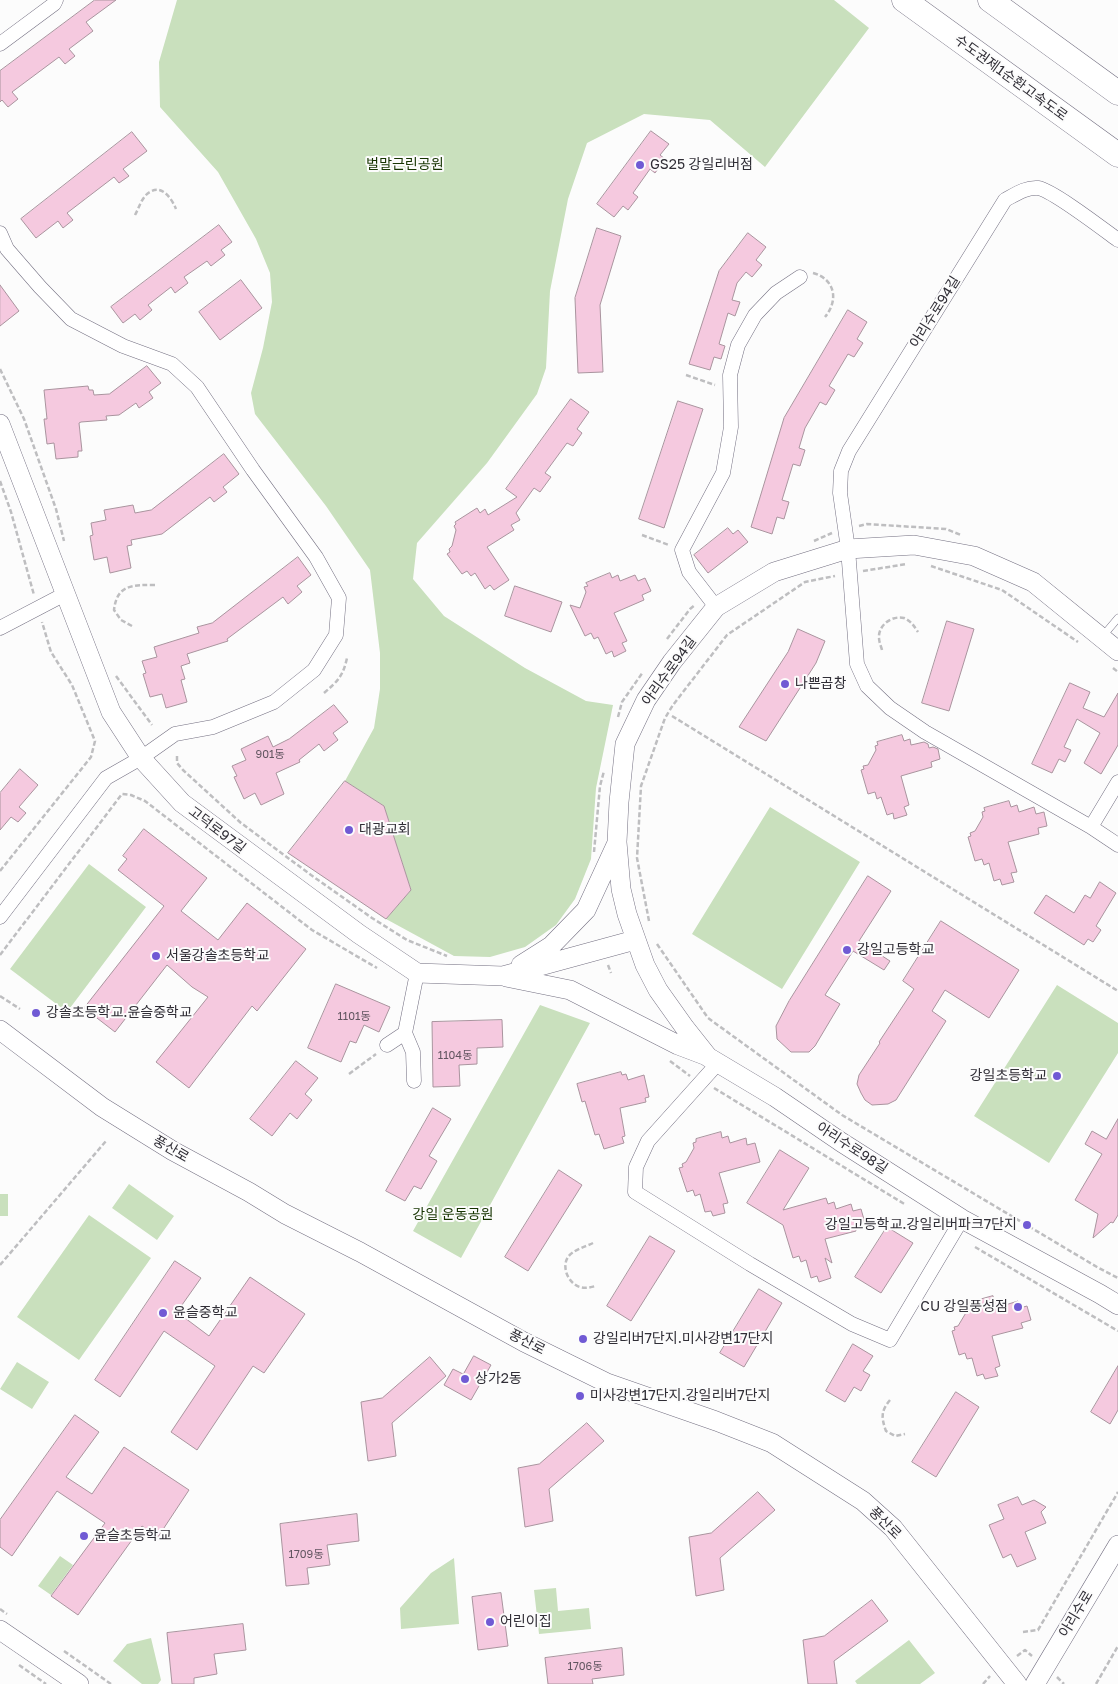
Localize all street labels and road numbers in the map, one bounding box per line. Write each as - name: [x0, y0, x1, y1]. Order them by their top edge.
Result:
- street label: 수도권제1순환고속도로: [951, 31, 1071, 125]
- street label: 아리수로94길: [906, 273, 964, 351]
- street label: 아리수로94길: [638, 633, 700, 709]
- street label: 고덕로97길: [185, 803, 249, 857]
- street label: 아리수로98길: [813, 1119, 891, 1177]
- street label: 풍산로: [150, 1132, 192, 1166]
- street label: 풍산로: [506, 1326, 548, 1358]
- street label: 풍산로: [865, 1503, 905, 1543]
- street label: 아리수로: [1056, 1588, 1096, 1640]

